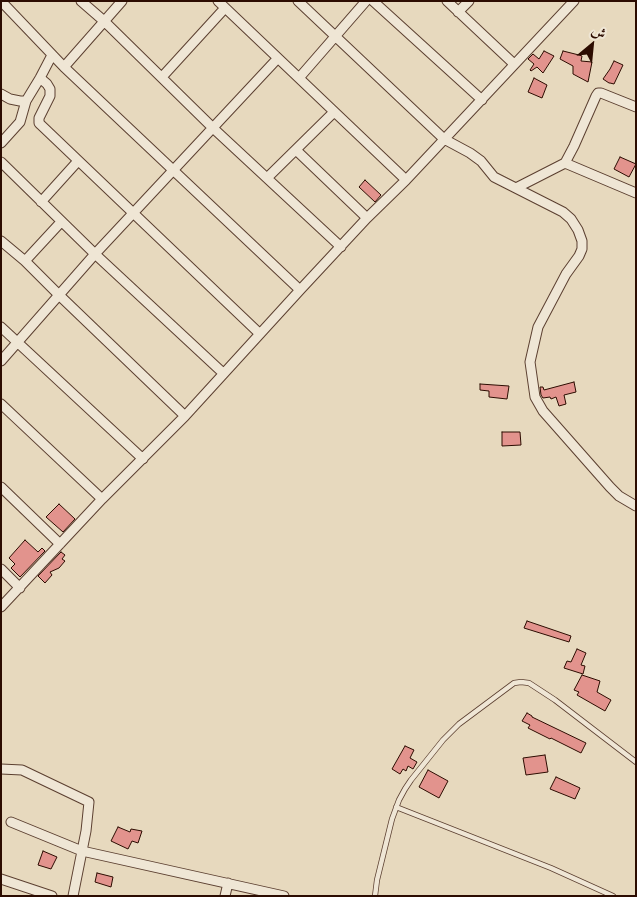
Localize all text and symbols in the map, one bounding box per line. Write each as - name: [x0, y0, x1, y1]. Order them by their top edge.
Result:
- north arrow: [567, 20, 617, 70]
- text: ش: [588, 20, 610, 44]

